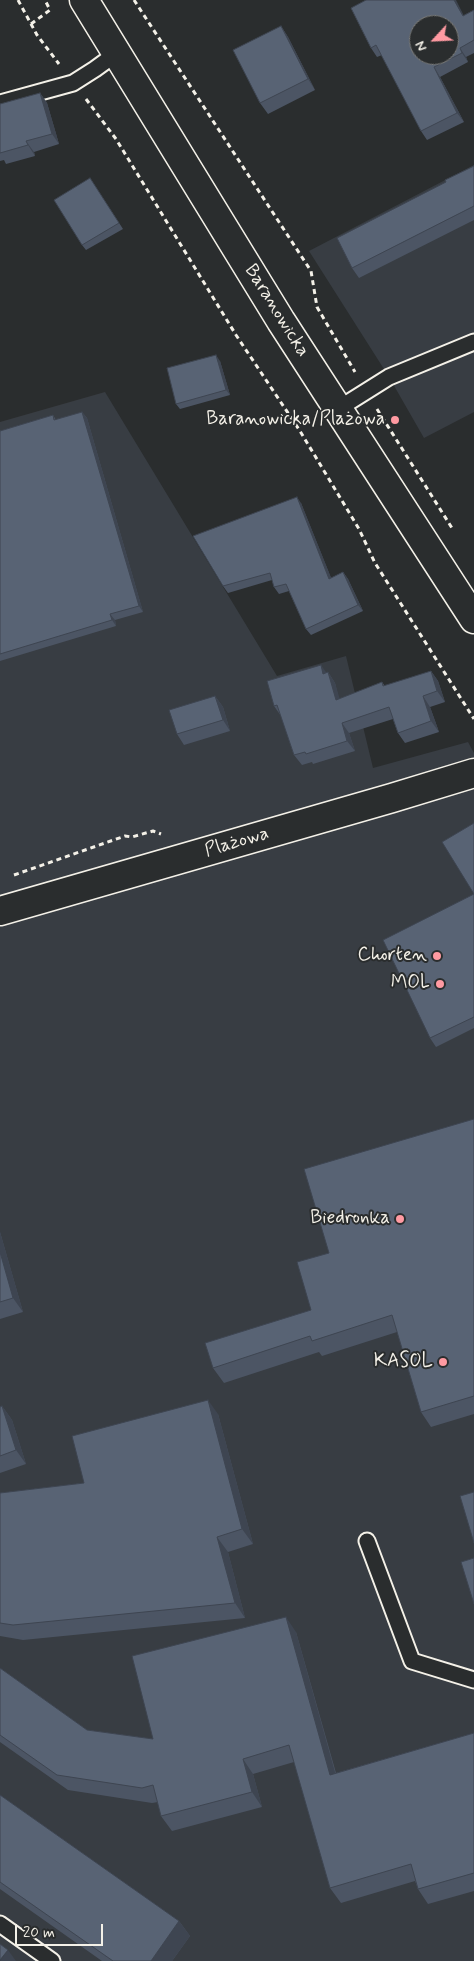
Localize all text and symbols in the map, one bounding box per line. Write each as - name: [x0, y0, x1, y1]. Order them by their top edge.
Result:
- north arrow: [409, 15, 459, 65]
- text: N: [411, 38, 431, 54]
- street label: Baranowicka: [239, 261, 313, 361]
- place label: Baranowicka/Plażowa: [206, 409, 385, 431]
- marker: Baranowicka/Plażowa: [389, 414, 401, 426]
- street label: Plażowa: [202, 823, 272, 863]
- place label: Chorten: [357, 945, 427, 967]
- marker: Chorten: [431, 950, 443, 962]
- place label: MOL: [391, 973, 430, 995]
- marker: MOL: [434, 978, 446, 990]
- place label: Biedronka: [310, 1208, 390, 1230]
- marker: Biedronka: [394, 1213, 406, 1225]
- place label: KASOL: [374, 1351, 433, 1373]
- marker: KASOL: [437, 1356, 449, 1368]
- scale bar: [18, 1914, 105, 1946]
- text: 20 m: [23, 1923, 55, 1943]

